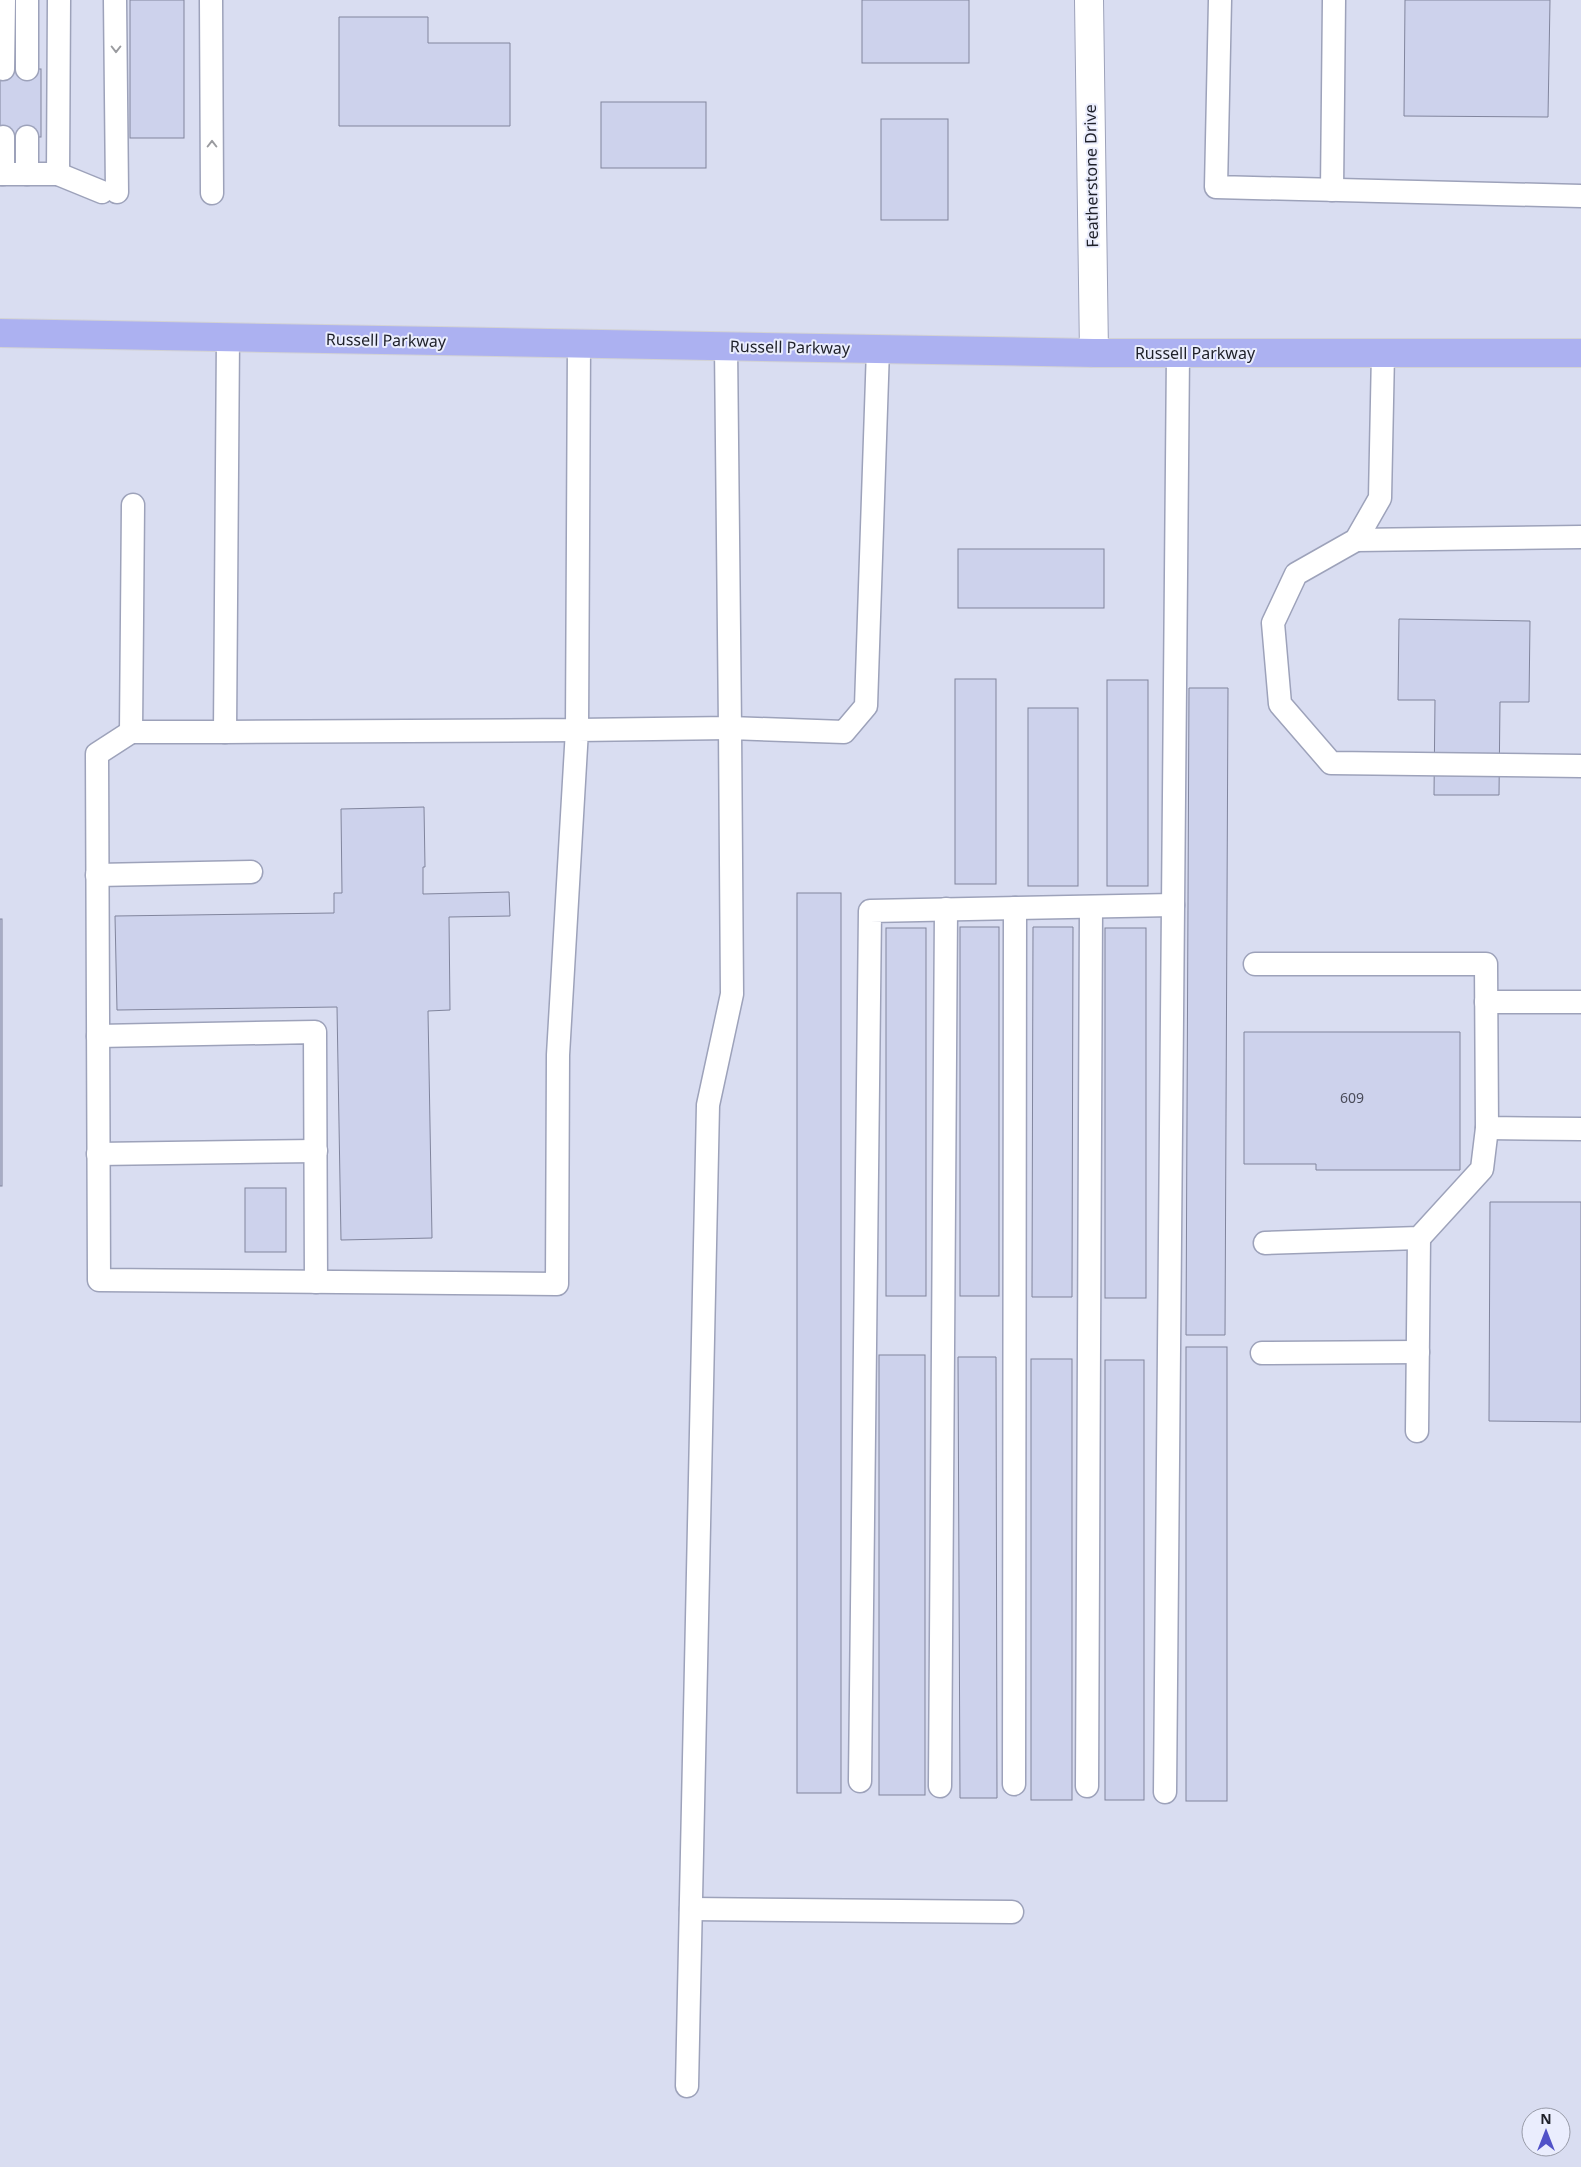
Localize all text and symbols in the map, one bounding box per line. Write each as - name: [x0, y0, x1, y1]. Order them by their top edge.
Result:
- one-way arrow: [111, 45, 121, 53]
- street label: Featherstone Drive: [1079, 104, 1103, 248]
- one-way arrow: [207, 140, 217, 148]
- street label: Russell Parkway: [326, 328, 447, 352]
- street label: Russell Parkway: [730, 335, 851, 359]
- street label: Russell Parkway: [1135, 342, 1256, 364]
- house number: 609: [1340, 1088, 1364, 1107]
- north arrow: [1521, 2107, 1571, 2157]
- text: N: [1540, 2109, 1552, 2128]

